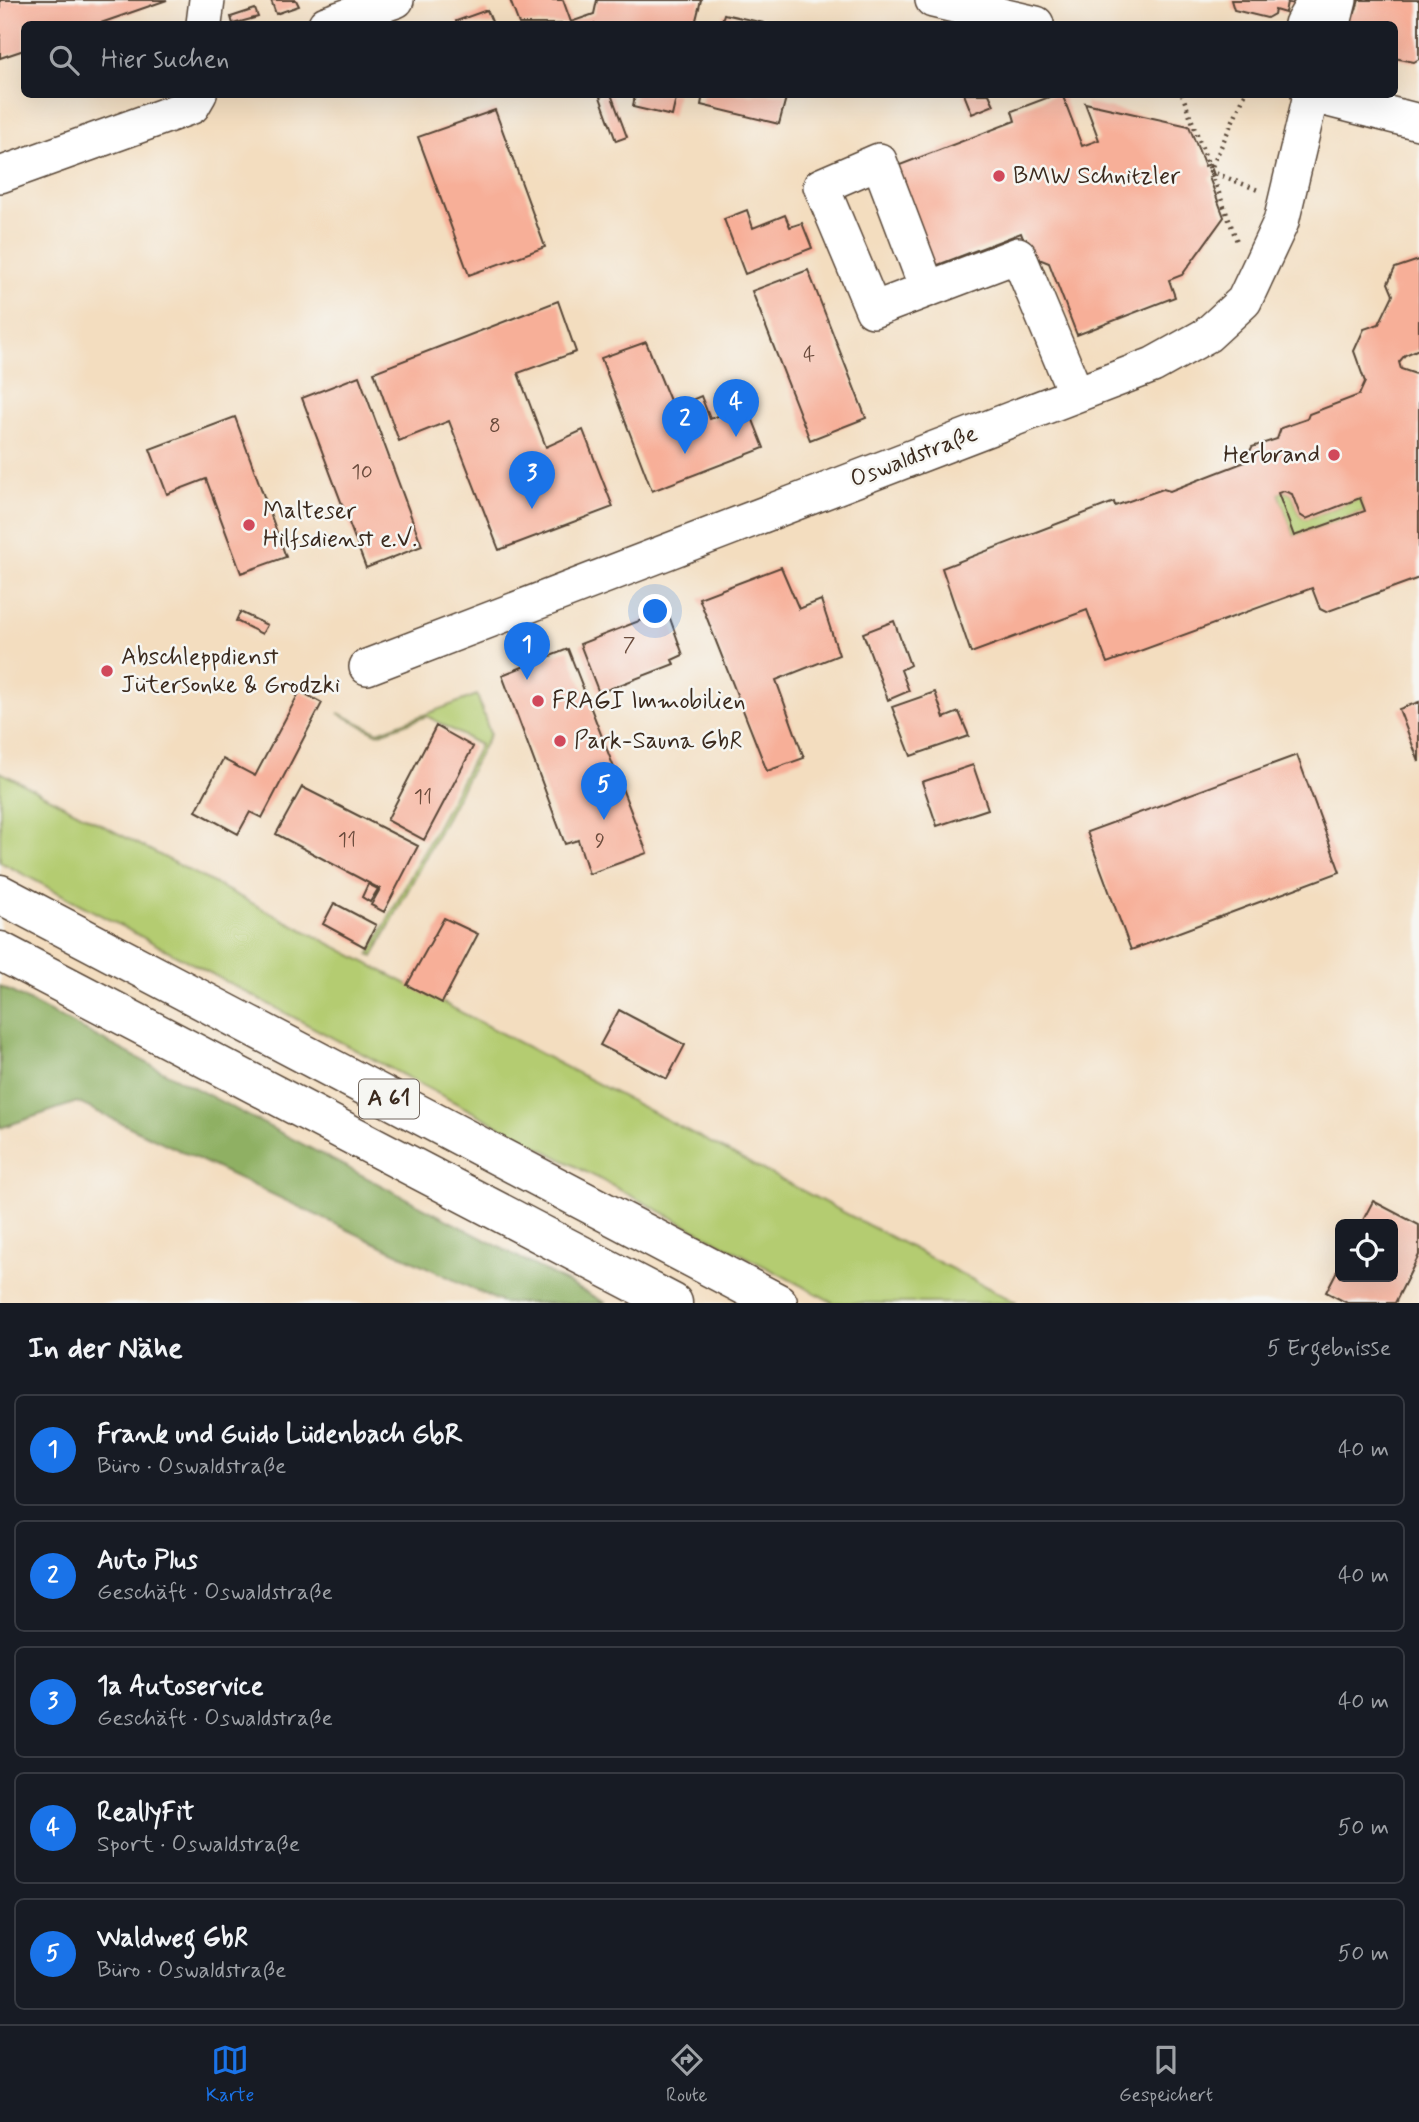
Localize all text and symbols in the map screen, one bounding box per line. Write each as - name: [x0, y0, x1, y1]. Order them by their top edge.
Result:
- search box: [21, 21, 1398, 98]
- icon: search: [45, 41, 83, 79]
- text: Hier suchen: [101, 43, 229, 77]
- place label: BMW Schnitzler: [1013, 161, 1180, 192]
- marker: BMW Schnitzler: [991, 168, 1007, 184]
- house number: 4: [803, 341, 815, 369]
- pin: 4: [713, 379, 759, 437]
- pin: 2: [662, 396, 708, 454]
- house number: 8: [489, 412, 501, 440]
- street label: Oswaldstraße: [846, 418, 982, 495]
- place label: Herbrand: [1223, 440, 1320, 471]
- marker: Herbrand: [1326, 447, 1342, 463]
- pin: 3: [509, 451, 555, 509]
- house number: 10: [351, 458, 373, 486]
- place label: Malteser Hilfsdienst e.V.: [263, 496, 417, 555]
- marker: Malteser Hilfsdienst e.V.: [241, 517, 257, 533]
- your location: [638, 594, 672, 628]
- pin: 1: [504, 622, 550, 680]
- house number: 7: [623, 631, 636, 659]
- place label: Abschleppdienst Jütersonke & Grodzki: [121, 642, 340, 701]
- marker: Abschleppdienst Jütersonke & Grodzki: [99, 663, 115, 679]
- place label: FRAGI Immobilien: [552, 686, 746, 717]
- marker: FRAGI Immobilien: [530, 693, 546, 709]
- place label: Park-Sauna GbR: [574, 726, 742, 757]
- marker: Park-Sauna GbR: [552, 733, 568, 749]
- pin: 5: [581, 762, 627, 820]
- house number: 11: [414, 783, 432, 811]
- house number: 11: [338, 826, 356, 854]
- house number: 9: [595, 827, 605, 855]
- road number: A 61: [359, 1080, 419, 1118]
- map controls: [1335, 1219, 1398, 1282]
- button: locate: [1335, 1219, 1398, 1282]
- text: In der Nähe: [28, 1329, 183, 1368]
- text: 5 Ergebnisse: [1267, 1334, 1391, 1364]
- text: Frank und Guido Lüdenbach GbR: [97, 1418, 462, 1452]
- text: 1: [48, 1435, 58, 1465]
- text: 40 m: [1338, 1435, 1389, 1465]
- text: Büro · Oswaldstraße: [97, 1452, 286, 1482]
- text: Auto Plus: [97, 1544, 198, 1578]
- text: 2: [47, 1561, 59, 1591]
- text: 40 m: [1338, 1561, 1389, 1591]
- text: Geschäft · Oswaldstraße: [97, 1578, 333, 1608]
- text: 1a Autoservice: [97, 1670, 264, 1704]
- text: 3: [48, 1687, 58, 1717]
- text: 40 m: [1338, 1687, 1389, 1717]
- text: Geschäft · Oswaldstraße: [97, 1704, 333, 1734]
- text: ReallyFit: [97, 1796, 194, 1830]
- text: 4: [46, 1813, 60, 1843]
- text: 50 m: [1338, 1813, 1389, 1843]
- text: Sport · Oswaldstraße: [97, 1830, 300, 1860]
- text: Waldweg GbR: [97, 1922, 248, 1956]
- text: 5: [46, 1939, 60, 1969]
- text: 50 m: [1338, 1939, 1389, 1969]
- text: Büro · Oswaldstraße: [97, 1956, 286, 1986]
- tab: Karte: [206, 2041, 254, 2108]
- tab: Route: [666, 2041, 707, 2108]
- tab: Gespeichert: [1119, 2041, 1213, 2108]

